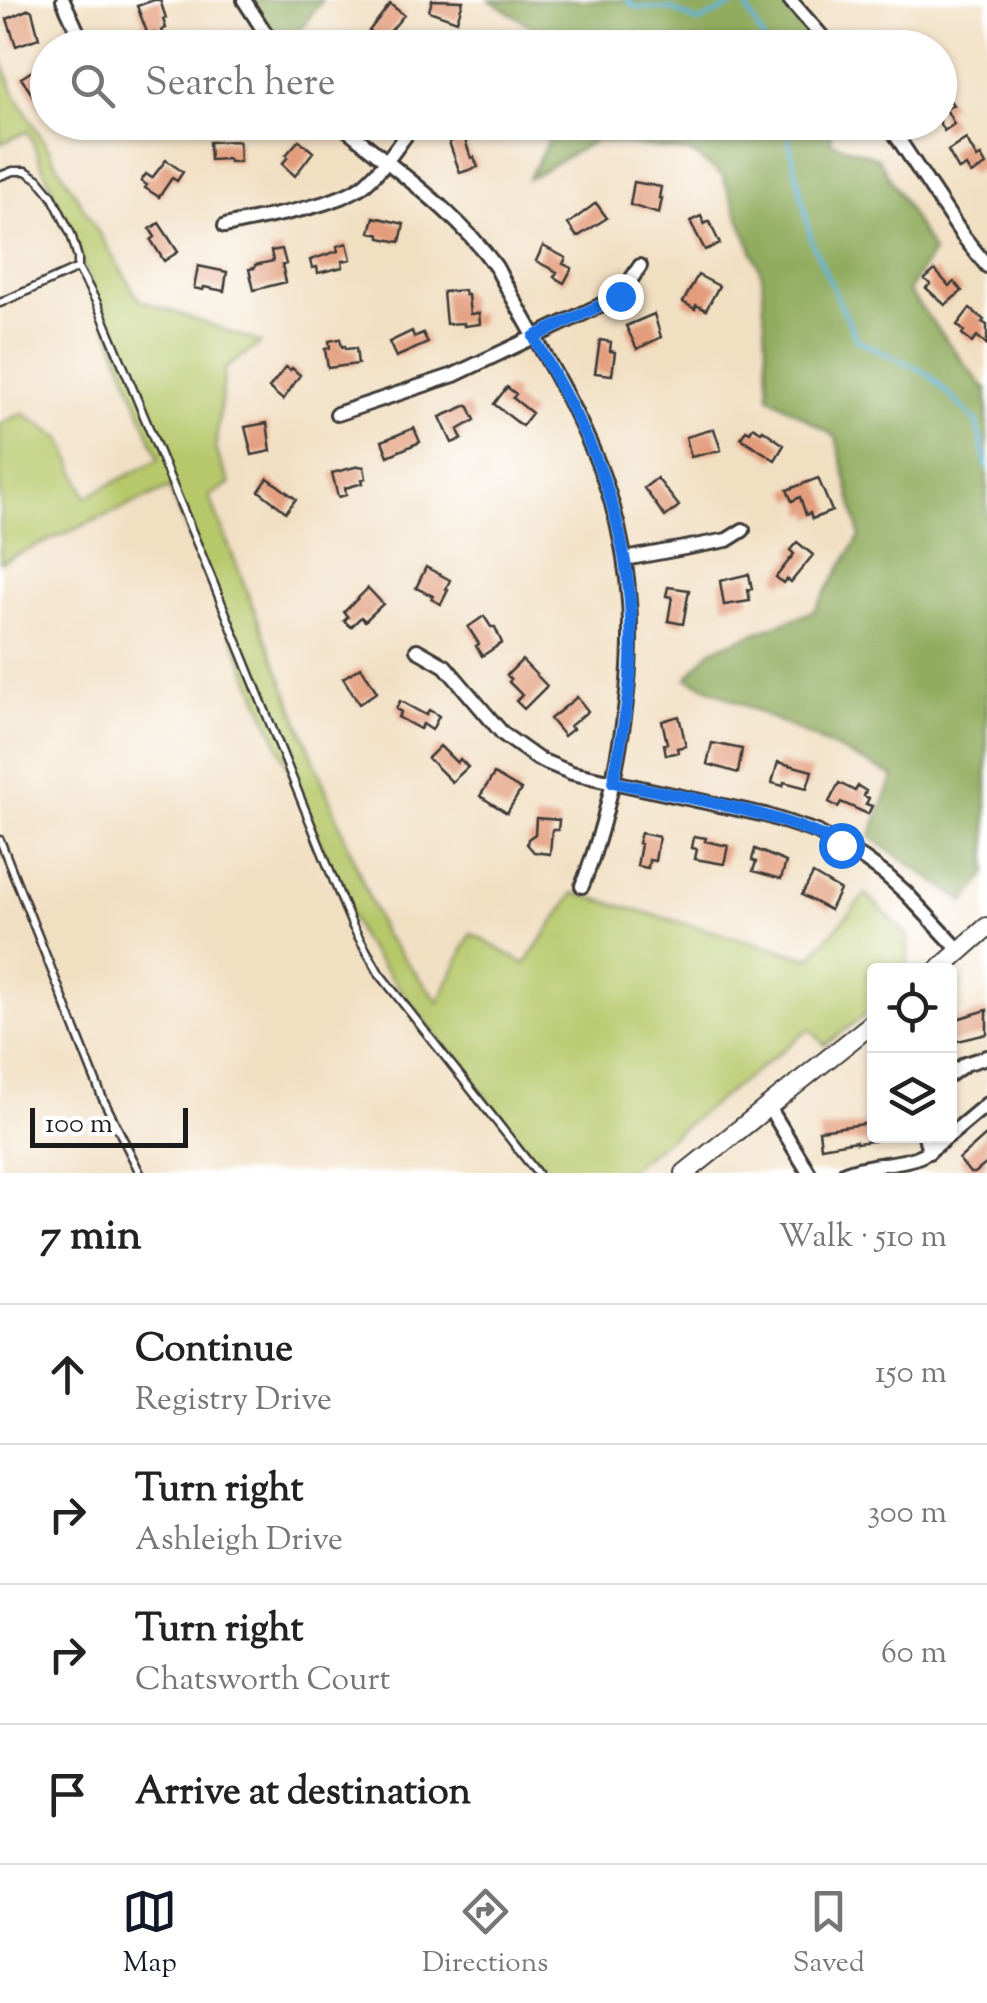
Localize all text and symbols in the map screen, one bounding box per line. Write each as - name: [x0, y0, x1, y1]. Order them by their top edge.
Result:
- search box: [30, 30, 957, 140]
- icon: search: [65, 58, 120, 113]
- text: Search here: [145, 58, 336, 112]
- route end: [598, 274, 644, 320]
- route start: [819, 823, 865, 869]
- map controls: [867, 963, 957, 1143]
- button: locate: [867, 963, 957, 1053]
- button: layers: [867, 1053, 957, 1143]
- scale bar: [30, 1103, 188, 1148]
- text: 100 m: [45, 1105, 113, 1145]
- text: 7 min: [40, 1208, 141, 1268]
- text: Walk · 510 m: [778, 1215, 947, 1261]
- text: Continue: [135, 1324, 293, 1378]
- icon: ahead: [40, 1347, 95, 1402]
- text: 150 m: [875, 1351, 947, 1397]
- text: Registry Drive: [135, 1378, 332, 1424]
- text: Turn right: [135, 1464, 303, 1518]
- icon: right: [40, 1487, 95, 1542]
- text: 300 m: [867, 1491, 947, 1537]
- text: Ashleigh Drive: [135, 1518, 343, 1564]
- text: Turn right: [135, 1604, 303, 1658]
- icon: right: [40, 1627, 95, 1682]
- text: 60 m: [881, 1631, 947, 1677]
- text: Chatsworth Court: [135, 1658, 390, 1704]
- icon: arrive: [40, 1767, 95, 1822]
- text: Arrive at destination: [135, 1767, 471, 1821]
- tab: Map: [122, 1884, 177, 1984]
- tab: Directions: [422, 1884, 548, 1984]
- tab: Saved: [793, 1884, 865, 1984]

